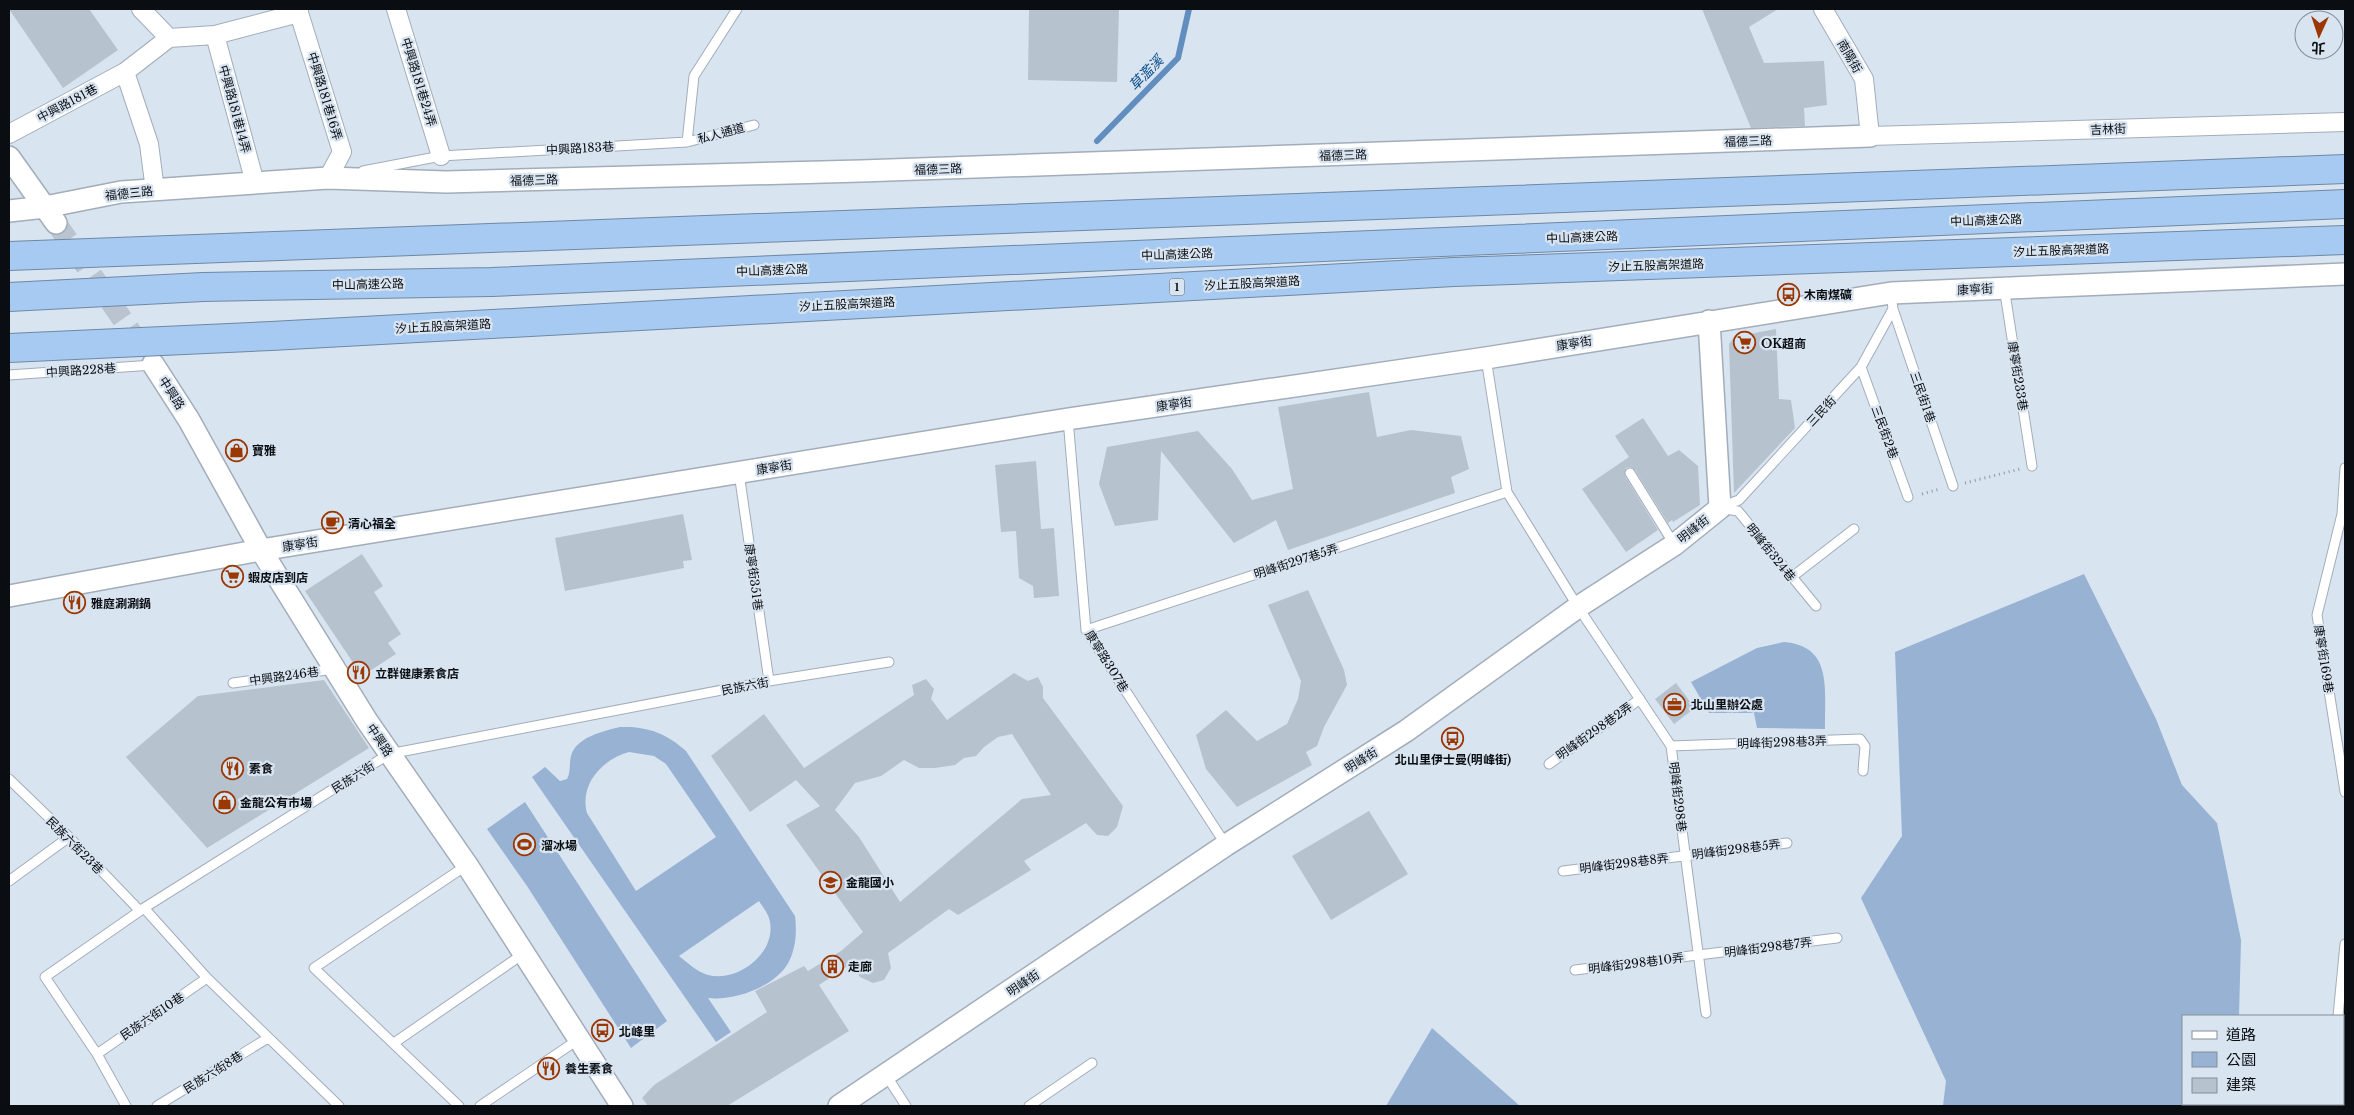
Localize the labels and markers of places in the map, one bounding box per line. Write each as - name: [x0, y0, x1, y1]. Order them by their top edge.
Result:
- bus stop icon: 木南煤礦: [1776, 282, 1800, 306]
- place label: 木南煤礦: [1804, 287, 1852, 302]
- supermarket icon: OK超商: [1733, 331, 1757, 355]
- place label: OK超商: [1761, 336, 1806, 351]
- shop icon: 寶雅: [224, 438, 248, 462]
- place label: 寶雅: [252, 443, 276, 458]
- cafe icon: 清心福全: [320, 511, 344, 535]
- place label: 清心福全: [348, 516, 396, 531]
- supermarket icon: 蝦皮店到店: [220, 565, 244, 589]
- place label: 蝦皮店到店: [248, 570, 308, 585]
- restaurant icon: 雅庭涮涮鍋: [63, 591, 87, 615]
- place label: 雅庭涮涮鍋: [91, 596, 151, 611]
- restaurant icon: 立群健康素食店: [347, 661, 371, 685]
- place label: 立群健康素食店: [375, 666, 459, 681]
- office icon: 北山里辦公處: [1663, 692, 1687, 716]
- place label: 北山里辦公處: [1691, 697, 1763, 712]
- bus stop icon: 北山里伊士曼(明峰街): [1441, 726, 1465, 750]
- place label: 北山里伊士曼(明峰街): [1395, 752, 1511, 767]
- restaurant icon: 素食: [221, 756, 245, 780]
- place label: 素食: [249, 761, 273, 776]
- shop icon: 金龍公有市場: [212, 790, 236, 814]
- place label: 金龍公有市場: [240, 795, 312, 810]
- sports icon: 溜冰場: [513, 833, 537, 857]
- place label: 溜冰場: [541, 838, 577, 853]
- school or university icon: 金龍國小: [818, 870, 842, 894]
- place label: 金龍國小: [846, 875, 894, 890]
- building icon: 走廊: [820, 954, 844, 978]
- place label: 走廊: [848, 959, 872, 974]
- bus stop icon: 北峰里: [591, 1019, 615, 1043]
- place label: 北峰里: [619, 1024, 655, 1039]
- restaurant icon: 養生素食: [537, 1056, 561, 1080]
- place label: 養生素食: [565, 1061, 613, 1076]

